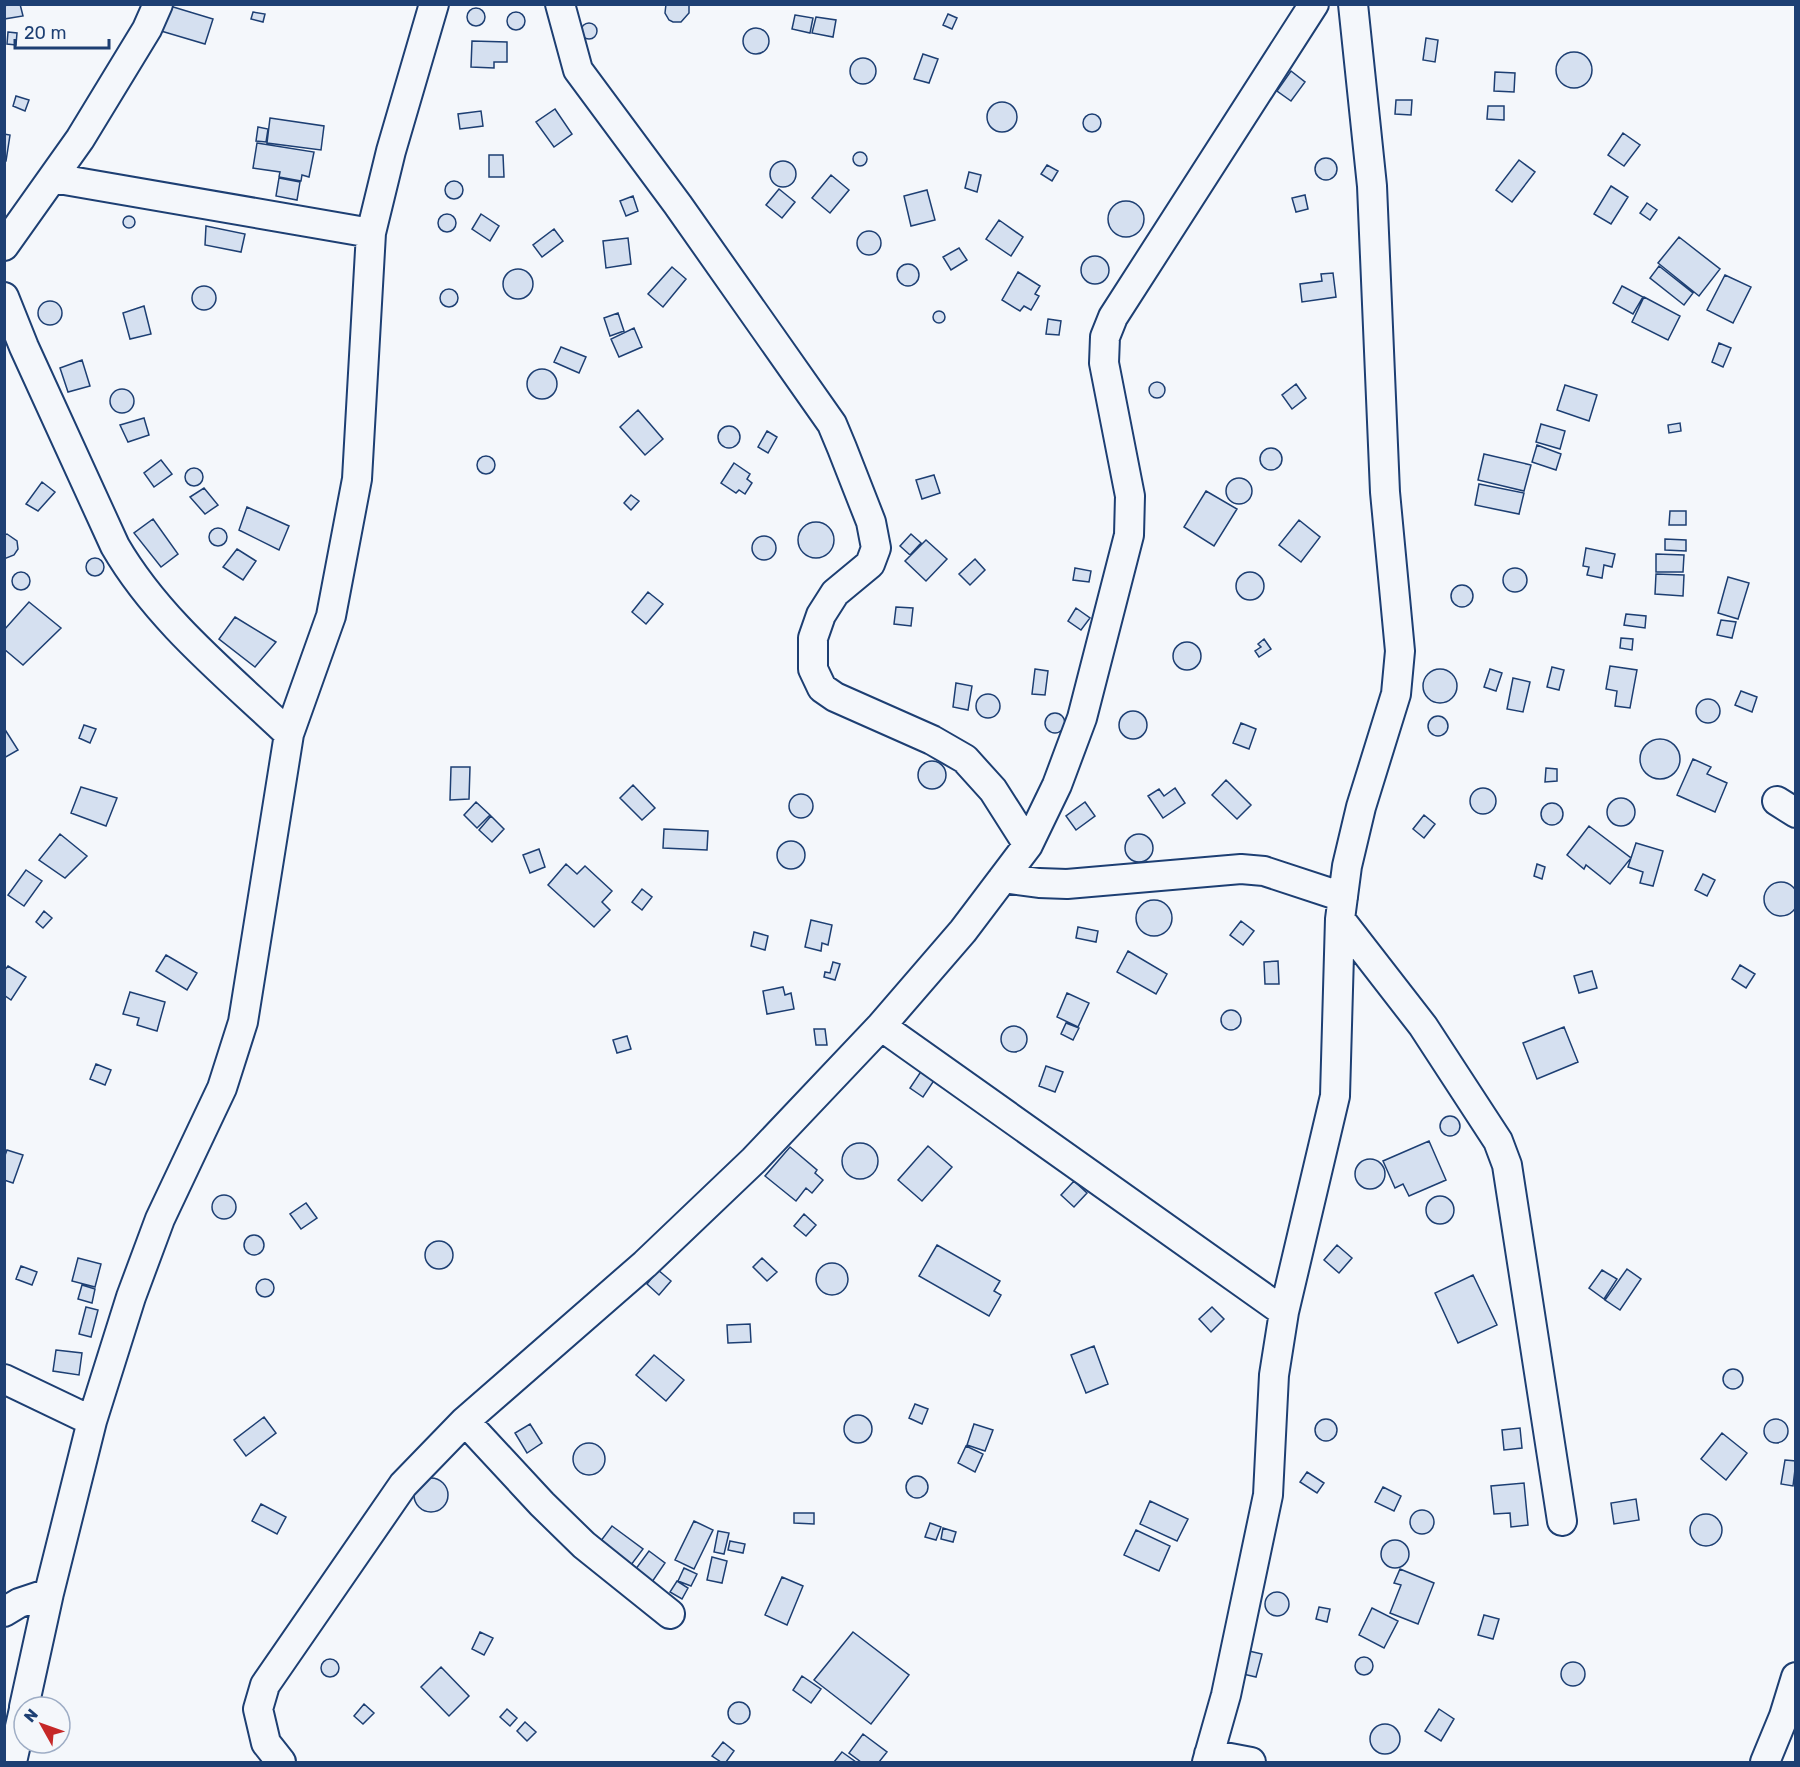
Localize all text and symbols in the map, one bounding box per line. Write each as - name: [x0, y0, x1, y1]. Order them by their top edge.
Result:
- scale bar: [15, 12, 110, 50]
- text: 20 m: [24, 22, 66, 44]
- north arrow: [12, 1695, 72, 1755]
- text: N: [20, 1705, 42, 1726]

